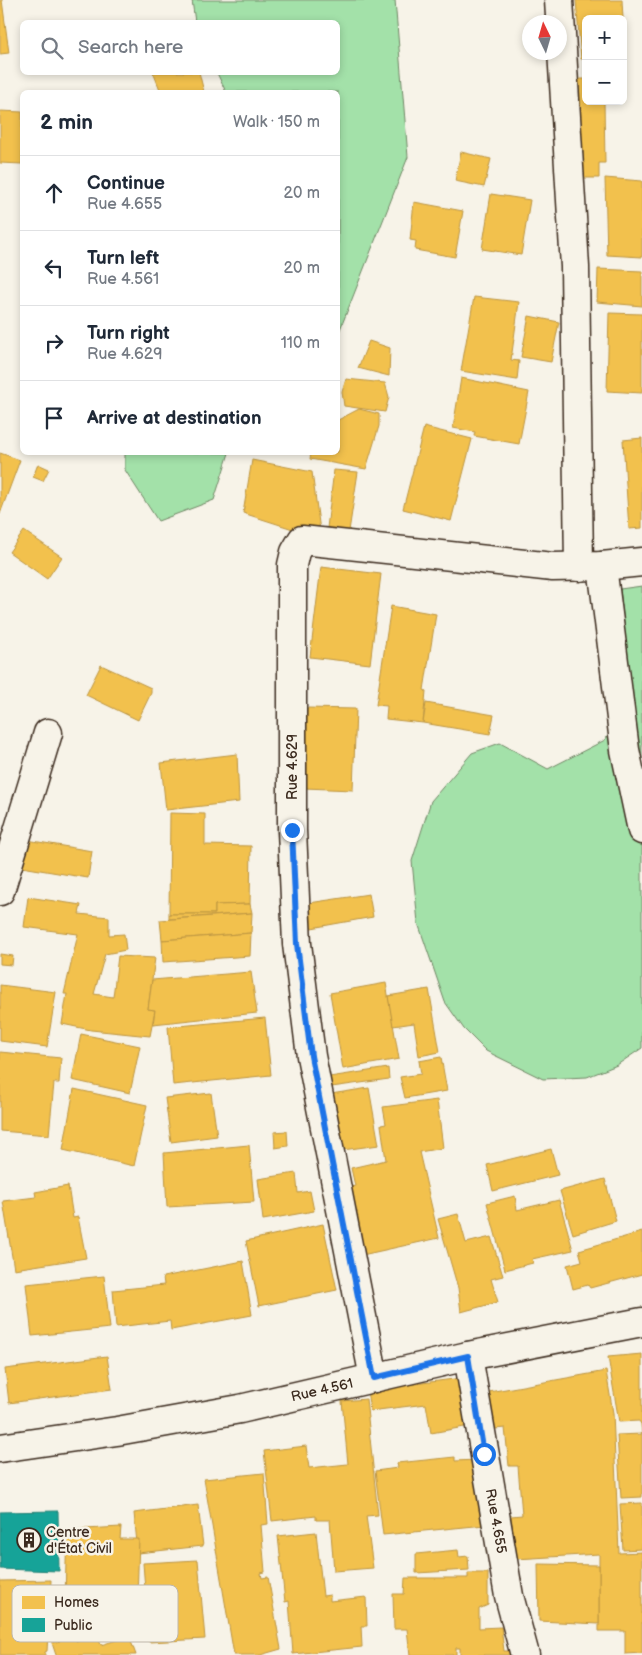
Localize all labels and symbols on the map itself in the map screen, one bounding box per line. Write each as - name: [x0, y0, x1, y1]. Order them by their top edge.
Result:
- north arrow: [522, 15, 567, 60]
- street label: Rue 4.629: [284, 734, 301, 800]
- route end: [281, 819, 304, 842]
- street label: Rue 4.561: [289, 1375, 355, 1405]
- route start: [473, 1443, 496, 1466]
- street label: Rue 4.655: [482, 1487, 510, 1555]
- place label: Centre d'État Civil: [46, 1524, 112, 1557]
- building icon: Centre d'État Civil: [16, 1527, 42, 1553]
- legend: [12, 1585, 178, 1642]
- text: Homes: [54, 1594, 99, 1611]
- text: Public: [54, 1617, 92, 1634]

